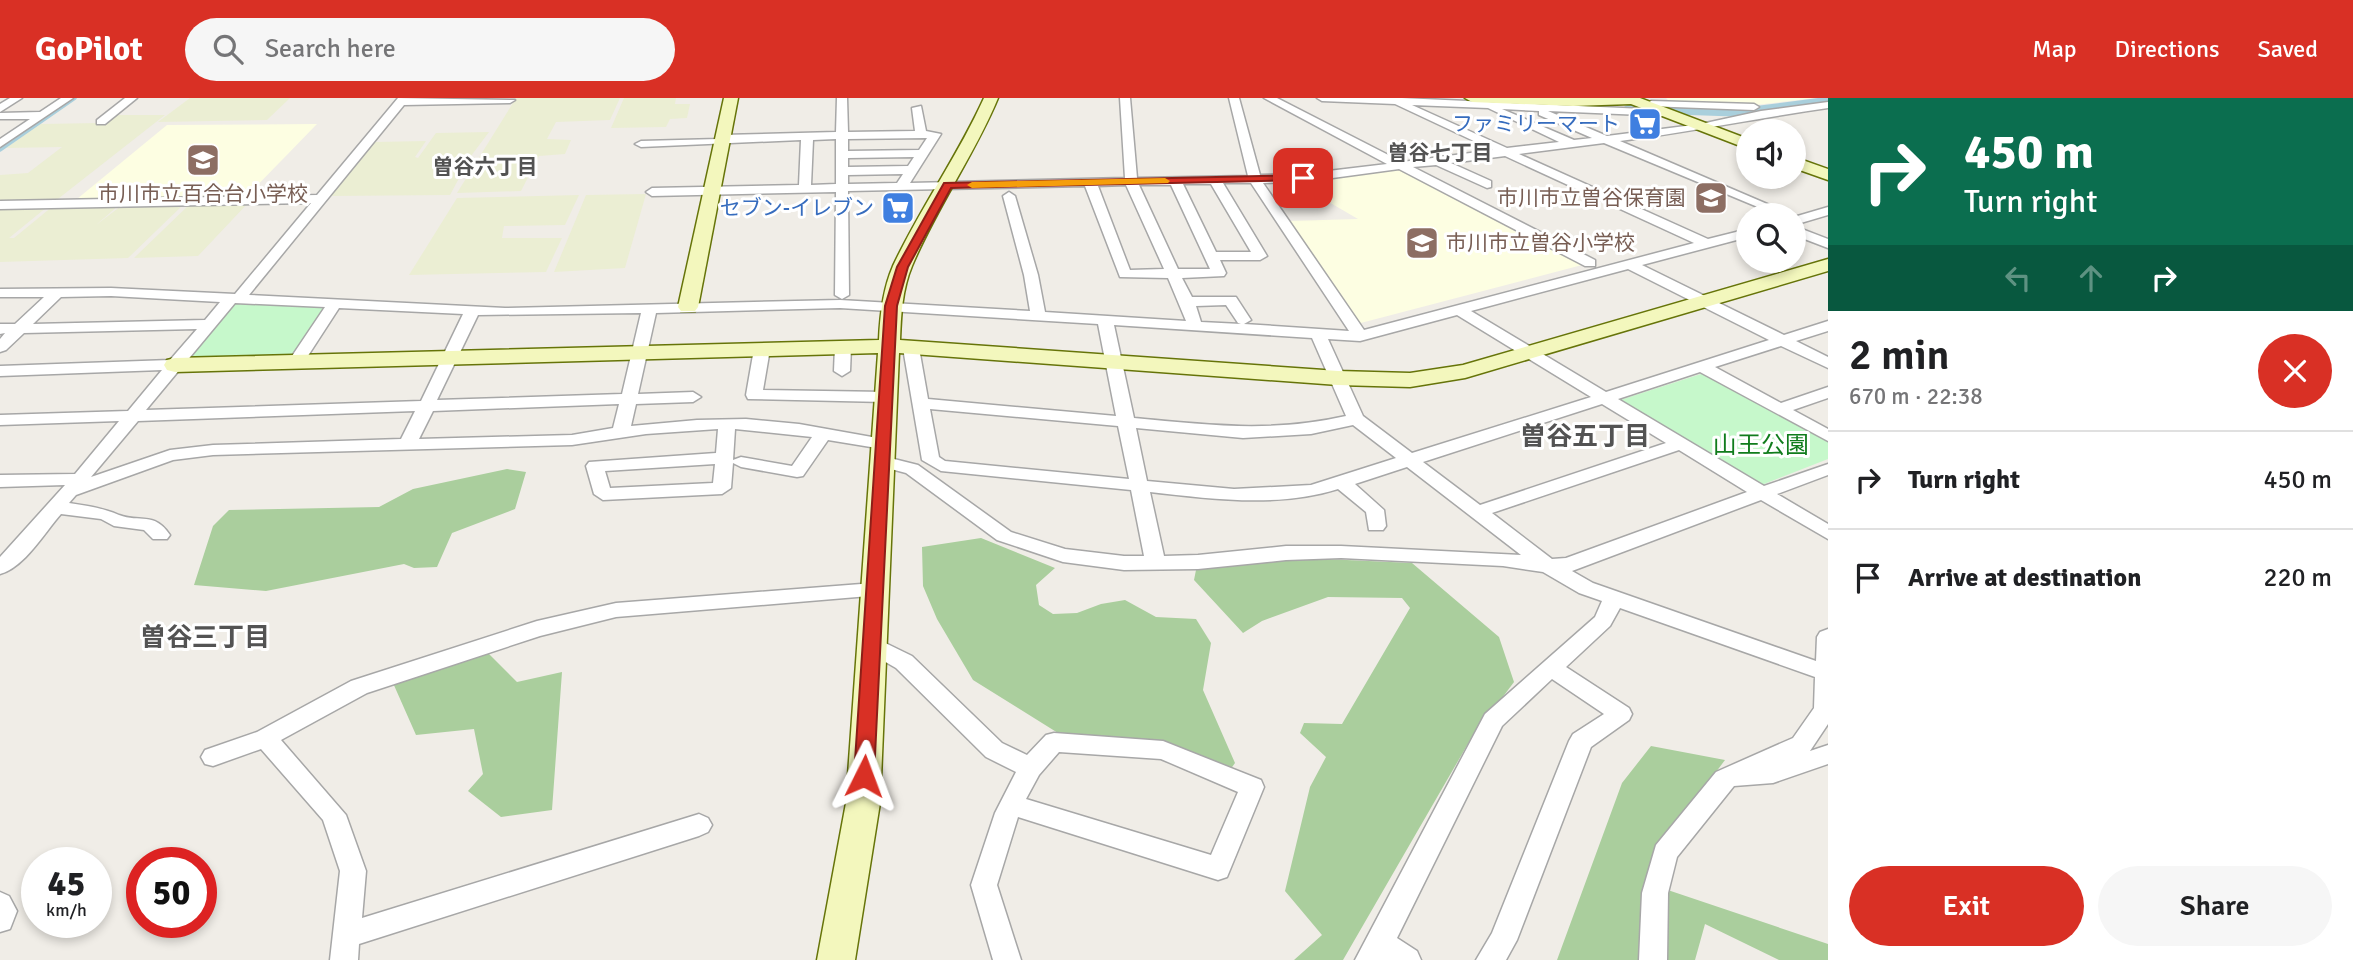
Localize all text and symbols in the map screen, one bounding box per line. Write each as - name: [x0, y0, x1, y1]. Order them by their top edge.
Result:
- search box: [185, 18, 675, 81]
- text: GoPilot: [35, 29, 143, 70]
- icon: search: [209, 30, 247, 68]
- text: Search here: [265, 33, 396, 65]
- text: Map: [2032, 34, 2077, 64]
- text: Directions: [2115, 34, 2220, 64]
- text: Saved: [2258, 34, 2318, 64]
- supermarket icon: ファミリーマート: [1626, 105, 1664, 143]
- place label: ファミリーマート: [1452, 111, 1620, 137]
- map controls: [1736, 119, 1806, 273]
- button: sound: [1736, 119, 1806, 189]
- text: 450 m: [1964, 122, 2094, 182]
- icon: right: [1849, 126, 1940, 217]
- district label: 曽谷七丁目: [1388, 140, 1493, 166]
- school or university icon: 市川市立百合台小学校: [184, 141, 222, 179]
- pin: [1273, 148, 1333, 208]
- district label: 曽谷六丁目: [433, 154, 538, 180]
- icon: arrive: [1284, 159, 1322, 197]
- school or university icon: 市川市立曽谷保育園: [1692, 179, 1730, 217]
- place label: 市川市立百合台小学校: [98, 181, 308, 207]
- text: Turn right: [1964, 182, 2097, 221]
- place label: 市川市立曽谷保育園: [1497, 185, 1686, 211]
- supermarket icon: セブン-イレブン: [879, 189, 917, 227]
- place label: セブン-イレブン: [720, 195, 874, 221]
- button: search: [1736, 203, 1806, 273]
- school or university icon: 市川市立曽谷小学校: [1403, 224, 1441, 262]
- place label: 市川市立曽谷小学校: [1446, 230, 1635, 256]
- icon: left: [1999, 259, 2037, 297]
- icon: ahead: [2072, 259, 2110, 297]
- icon: right: [2145, 259, 2183, 297]
- text: 2 min: [1849, 330, 1950, 381]
- button: close: [2258, 334, 2332, 408]
- text: 670 m · 22:38: [1849, 382, 1983, 411]
- district label: 曽谷五丁目: [1520, 421, 1650, 453]
- park label: 山王公園: [1713, 430, 1809, 460]
- icon: right: [1849, 461, 1887, 499]
- text: Turn right: [1908, 464, 2020, 496]
- text: 450 m: [2263, 464, 2332, 496]
- icon: arrive: [1849, 559, 1887, 597]
- text: Arrive at destination: [1908, 562, 2141, 594]
- text: 220 m: [2263, 562, 2332, 594]
- district label: 曽谷三丁目: [140, 622, 270, 654]
- position arrow: [827, 739, 901, 813]
- speed limit sign: 50: [126, 847, 217, 938]
- text: 45: [48, 862, 85, 905]
- button: Exit: [1849, 866, 2084, 946]
- button: Share: [2098, 866, 2332, 946]
- text: km/h: [46, 899, 87, 921]

